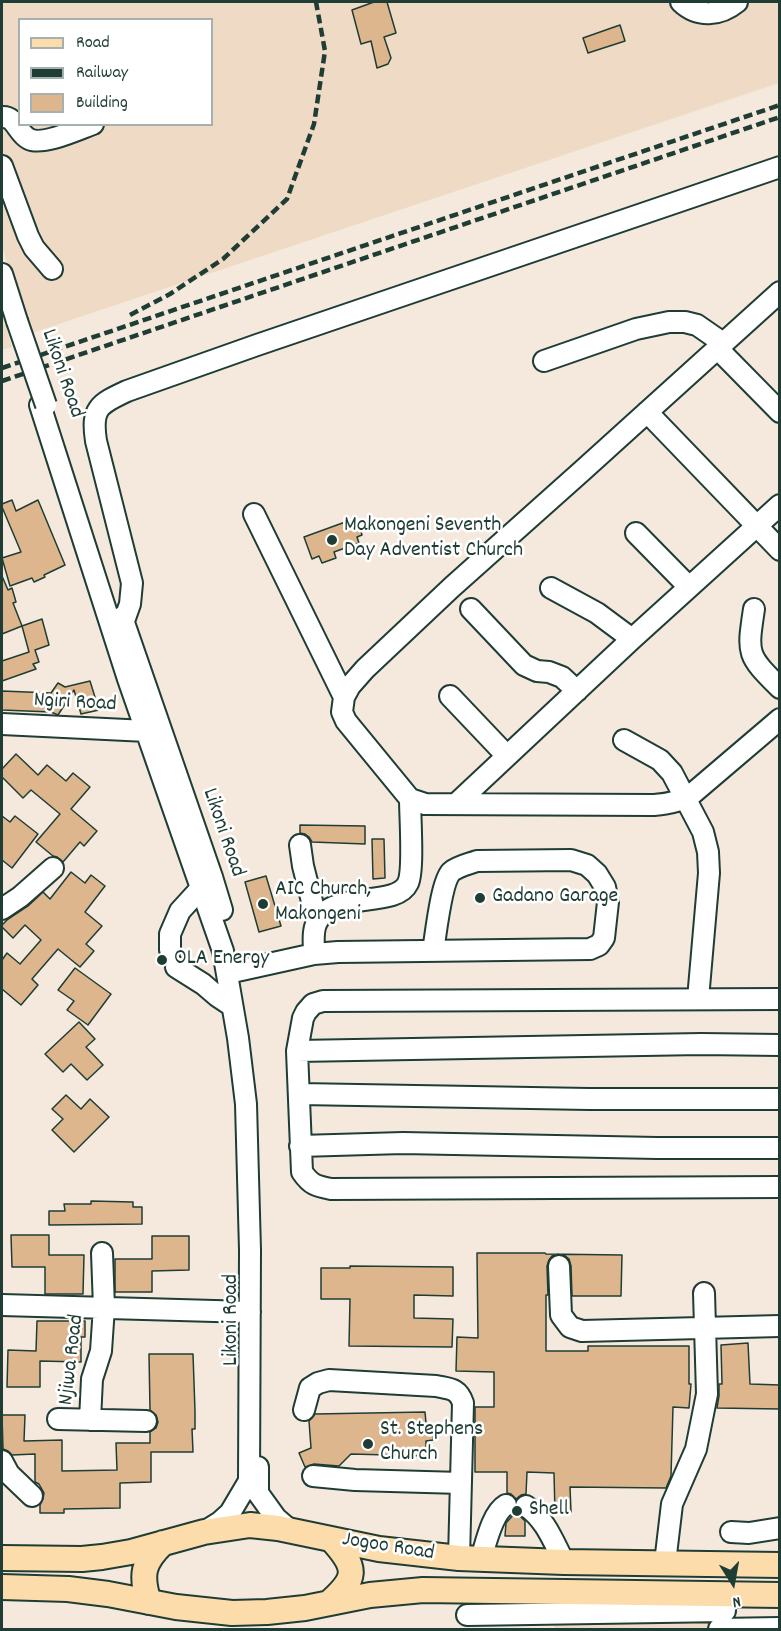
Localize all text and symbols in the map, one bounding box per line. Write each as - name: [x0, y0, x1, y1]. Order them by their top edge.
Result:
- legend: [18, 18, 213, 126]
- text: Road: [76, 31, 110, 56]
- text: Railway: [76, 61, 128, 86]
- text: Building: [76, 91, 128, 116]
- street label: Likoni Road: [34, 326, 88, 422]
- place label: Makongeni Seventh Day Adventist Church: [344, 514, 523, 566]
- marker: Makongeni Seventh Day Adventist Church: [325, 533, 339, 547]
- street label: Ngiri Road: [33, 689, 117, 719]
- street label: Likoni Road: [195, 785, 249, 881]
- place label: AIC Church, Makongeni: [275, 878, 371, 930]
- place label: Gadano Garage: [492, 885, 618, 911]
- marker: Gadano Garage: [473, 891, 487, 905]
- marker: AIC Church, Makongeni: [256, 897, 270, 911]
- place label: OLA Energy: [174, 947, 269, 973]
- marker: OLA Energy: [155, 953, 169, 967]
- street label: Likoni Road: [220, 1274, 246, 1366]
- street label: Njiwa Road: [54, 1313, 92, 1407]
- place label: St. Stephens Church: [380, 1418, 483, 1470]
- marker: St. Stephens Church: [361, 1437, 375, 1451]
- place label: Shell: [529, 1498, 569, 1524]
- marker: Shell: [510, 1504, 524, 1518]
- street label: Jogoo Road: [340, 1528, 436, 1568]
- north arrow: [703, 1553, 763, 1613]
- text: N: [730, 1589, 743, 1613]

